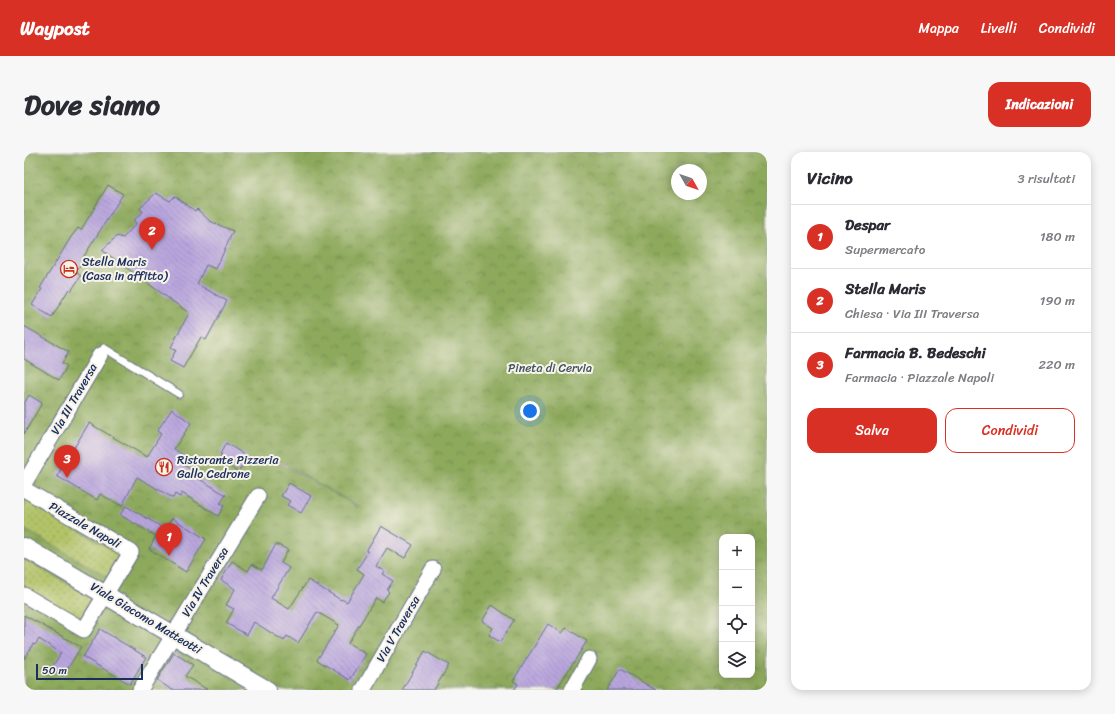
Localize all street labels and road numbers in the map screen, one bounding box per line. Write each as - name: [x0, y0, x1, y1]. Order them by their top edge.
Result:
- street label: Via III Traversa: [45, 359, 103, 439]
- street label: Piazzale Napoli: [45, 495, 126, 555]
- street label: Via IV Traversa: [175, 543, 235, 621]
- street label: Viale Giacomo Matteotti: [86, 576, 207, 660]
- street label: Via V Traversa: [370, 591, 426, 666]

